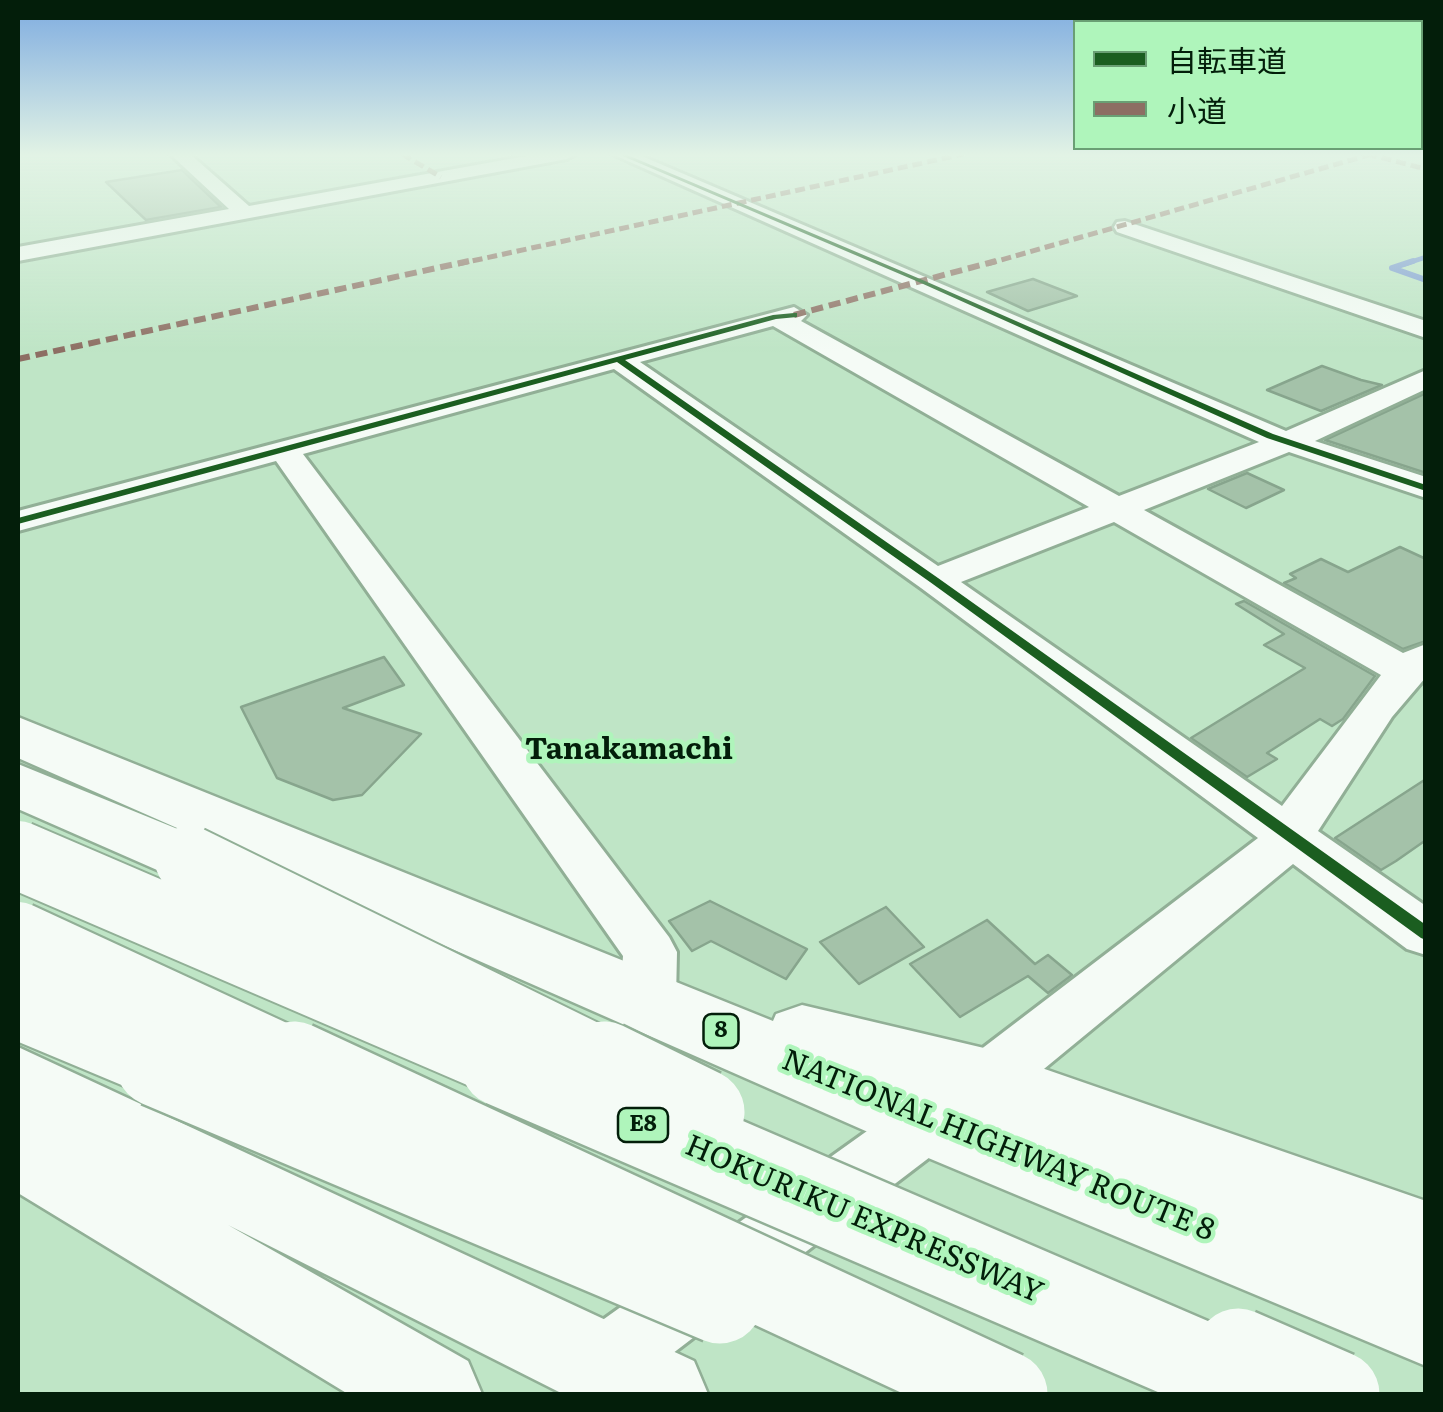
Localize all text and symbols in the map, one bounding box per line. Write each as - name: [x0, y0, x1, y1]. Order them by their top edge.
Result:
- legend: [1073, 20, 1423, 150]
- text: 自転車道: [1167, 37, 1287, 81]
- text: 小道: [1167, 87, 1227, 131]
- district label: Tanakamachi: [525, 732, 733, 768]
- road number: 8: [704, 1014, 738, 1048]
- street label: NATIONAL HIGHWAY ROUTE 8: [777, 1043, 1219, 1249]
- road number: E8: [618, 1108, 668, 1142]
- street label: HOKURIKU EXPRESSWAY: [680, 1128, 1048, 1312]

